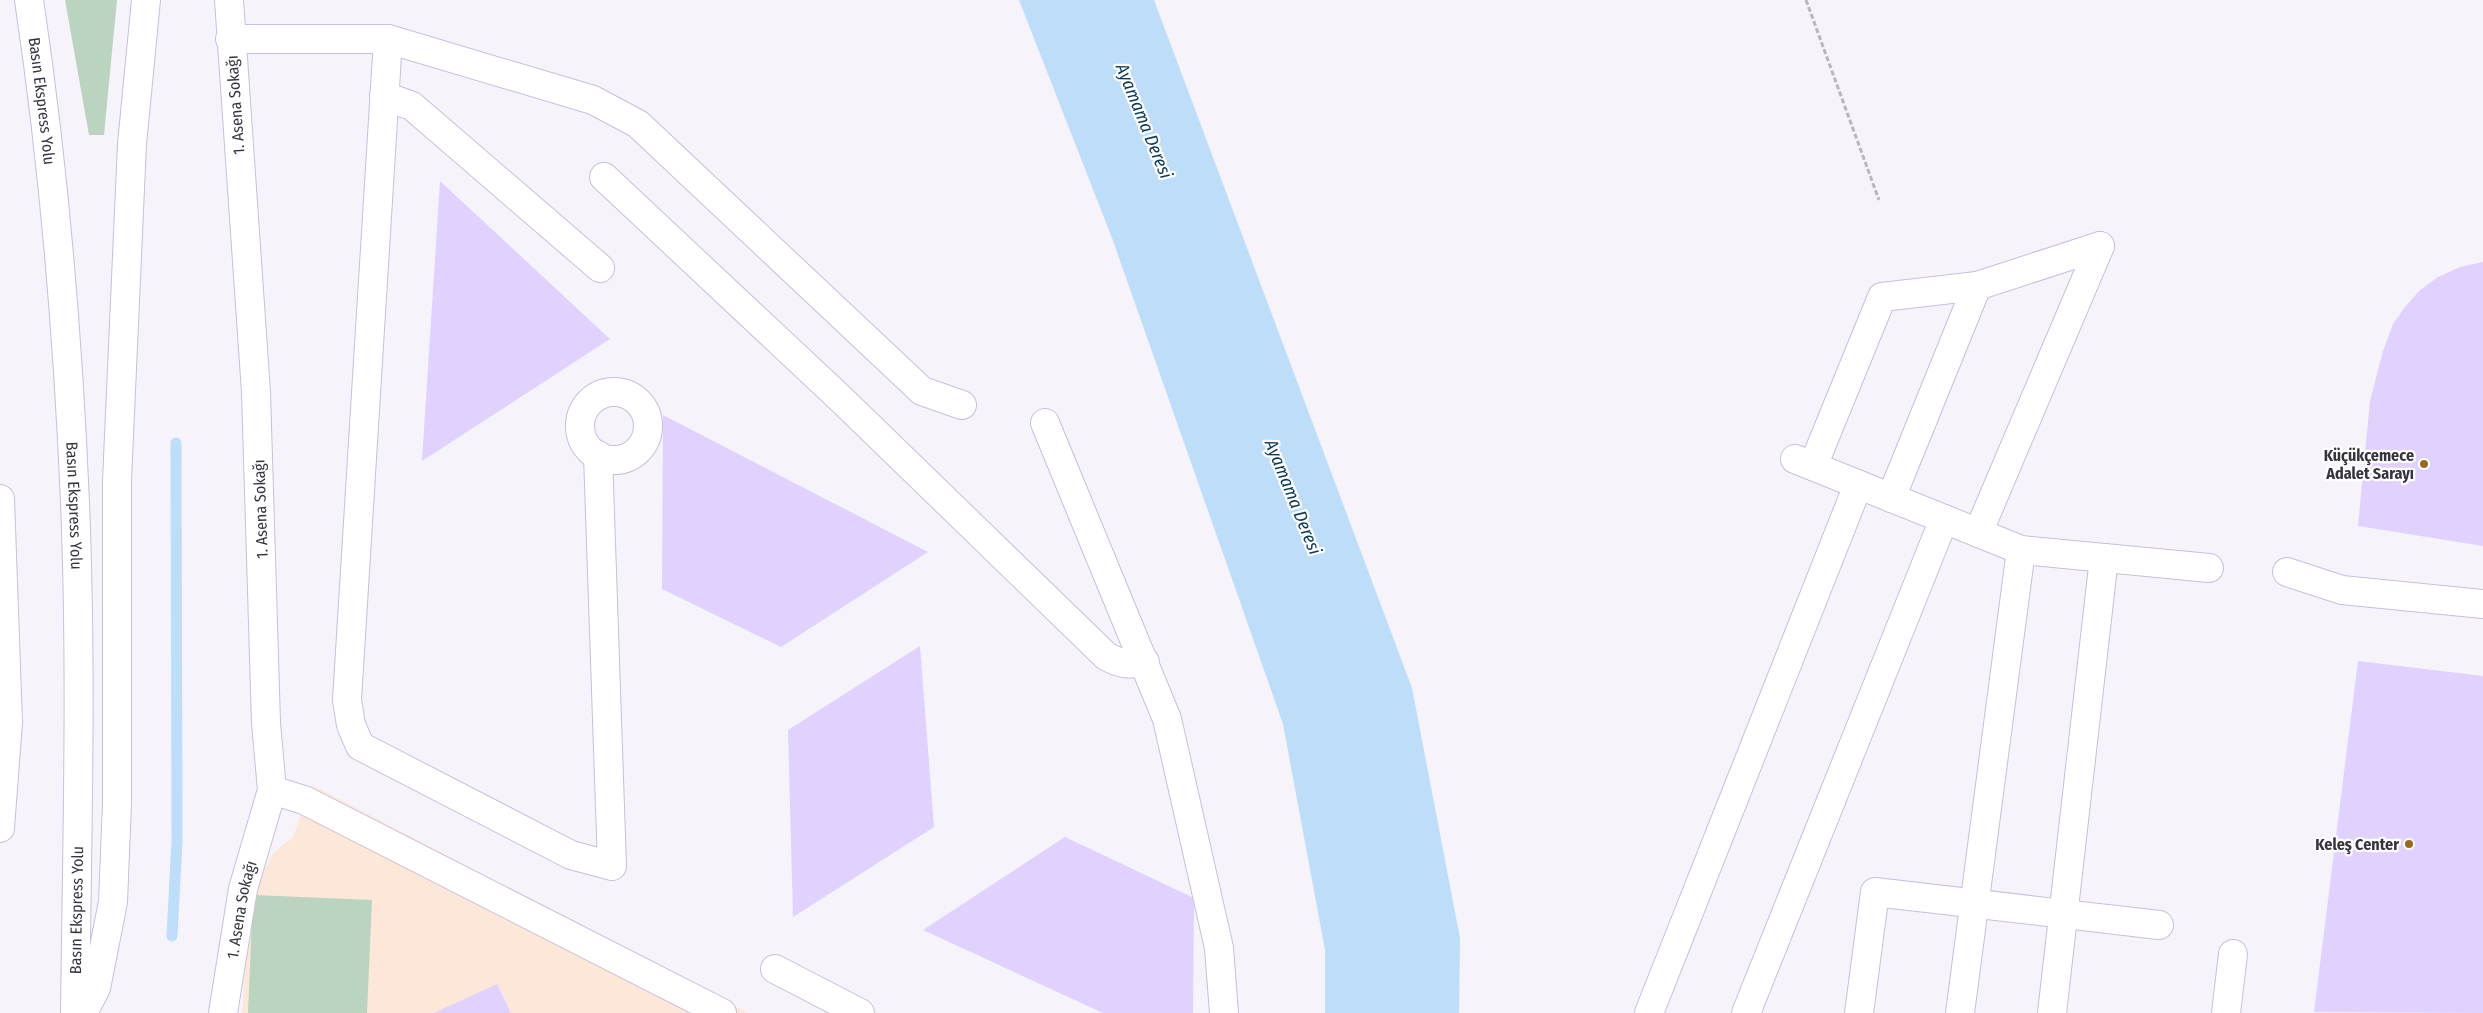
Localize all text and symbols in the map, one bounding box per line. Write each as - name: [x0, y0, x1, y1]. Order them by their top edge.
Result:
- street label: Basın Ekspress Yolu: [25, 36, 59, 166]
- street label: 1. Asena Sokağı: [223, 55, 248, 155]
- water label: Ayamama Deresi: [1110, 59, 1177, 182]
- water label: Ayamama Deresi: [1259, 435, 1326, 558]
- street label: Basın Ekspress Yolu: [62, 441, 86, 570]
- place label: Küçükçemece Adalet Sarayı: [2324, 446, 2414, 483]
- marker: Küçükçemece Adalet Sarayı: [2418, 458, 2430, 470]
- street label: 1. Asena Sokağı: [249, 459, 272, 559]
- place label: Keleş Center: [2315, 835, 2399, 855]
- marker: Keleş Center: [2403, 838, 2415, 850]
- street label: Basın Ekspress Yolu: [66, 846, 87, 974]
- street label: 1. Asena Sokağı: [223, 859, 261, 960]

